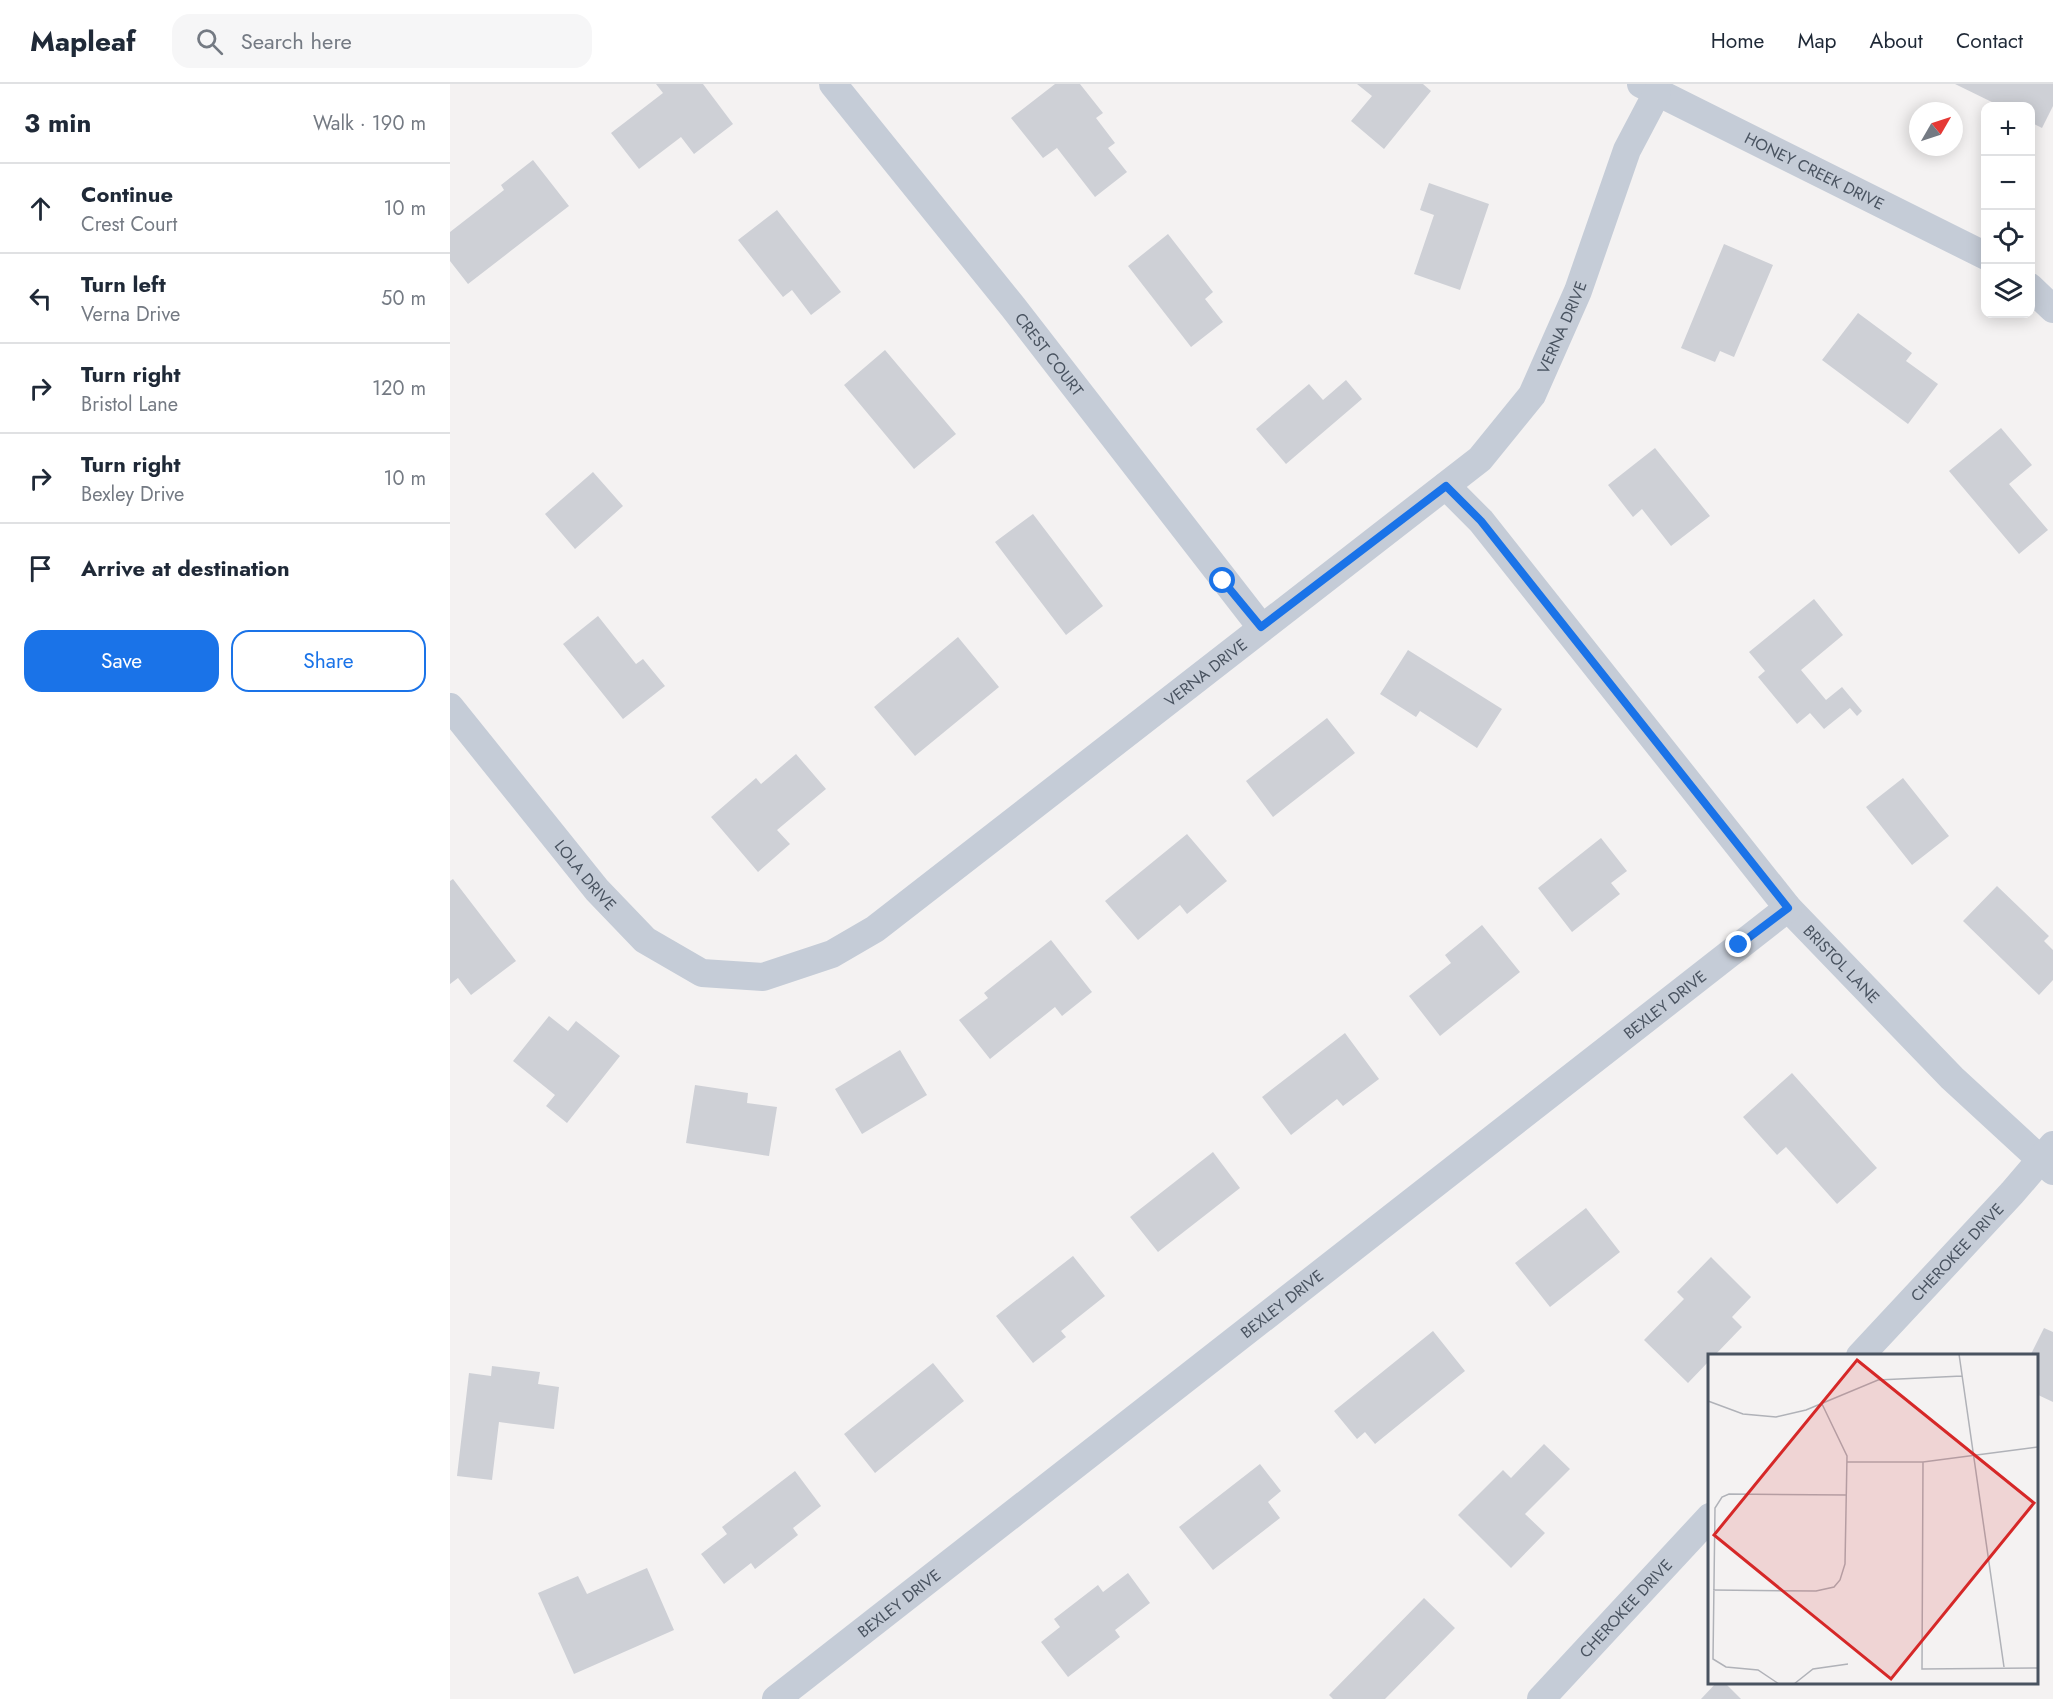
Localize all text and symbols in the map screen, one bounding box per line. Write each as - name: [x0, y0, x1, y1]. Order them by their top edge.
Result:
- search box: [172, 14, 592, 68]
- text: Mapleaf: [30, 21, 136, 62]
- icon: search: [193, 25, 226, 58]
- text: Search here: [241, 25, 352, 57]
- text: Home: [1711, 26, 1764, 56]
- text: Map: [1797, 26, 1837, 56]
- text: About: [1870, 26, 1923, 56]
- text: Contact: [1956, 26, 2023, 56]
- north arrow: [1909, 102, 1963, 156]
- map controls: [1981, 102, 2035, 318]
- button: +: [1981, 102, 2035, 156]
- text: 3 min: [24, 104, 91, 142]
- text: Walk · 190 m: [313, 109, 426, 138]
- street label: HONEY CREEK DRIVE: [1741, 126, 1889, 215]
- button: −: [1981, 156, 2035, 210]
- text: Continue: [81, 178, 173, 210]
- icon: ahead: [24, 192, 57, 225]
- text: 10 m: [383, 194, 426, 223]
- text: Crest Court: [81, 210, 177, 239]
- button: locate: [1981, 210, 2035, 264]
- button: layers: [1981, 264, 2035, 318]
- text: Turn left: [81, 268, 166, 300]
- street label: VERNA DRIVE: [1531, 278, 1592, 377]
- icon: left: [24, 282, 57, 315]
- text: 50 m: [381, 284, 426, 313]
- text: Verna Drive: [81, 300, 180, 329]
- street label: CREST COURT: [1010, 307, 1089, 401]
- text: Turn right: [81, 358, 181, 390]
- icon: right: [24, 372, 57, 405]
- text: 120 m: [372, 374, 426, 403]
- text: Bristol Lane: [81, 390, 178, 419]
- text: Turn right: [81, 448, 181, 480]
- icon: right: [24, 462, 57, 495]
- text: 10 m: [383, 464, 426, 493]
- text: Bexley Drive: [81, 480, 184, 509]
- icon: arrive: [24, 552, 57, 585]
- text: Arrive at destination: [81, 552, 290, 584]
- route start: [1209, 567, 1235, 593]
- button: Save: [24, 630, 219, 692]
- button: Share: [231, 630, 426, 692]
- street label: VERNA DRIVE: [1159, 633, 1252, 712]
- street label: LOLA DRIVE: [550, 835, 622, 915]
- street label: BRISTOL LANE: [1798, 919, 1885, 1008]
- route end: [1725, 931, 1751, 957]
- street label: BEXLEY DRIVE: [1618, 965, 1711, 1044]
- street label: CHEROKEE DRIVE: [1905, 1198, 2009, 1307]
- street label: BEXLEY DRIVE: [1235, 1264, 1328, 1343]
- inset map: [1708, 1354, 2038, 1684]
- street label: CHEROKEE DRIVE: [1574, 1554, 1677, 1663]
- street label: BEXLEY DRIVE: [853, 1563, 945, 1643]

